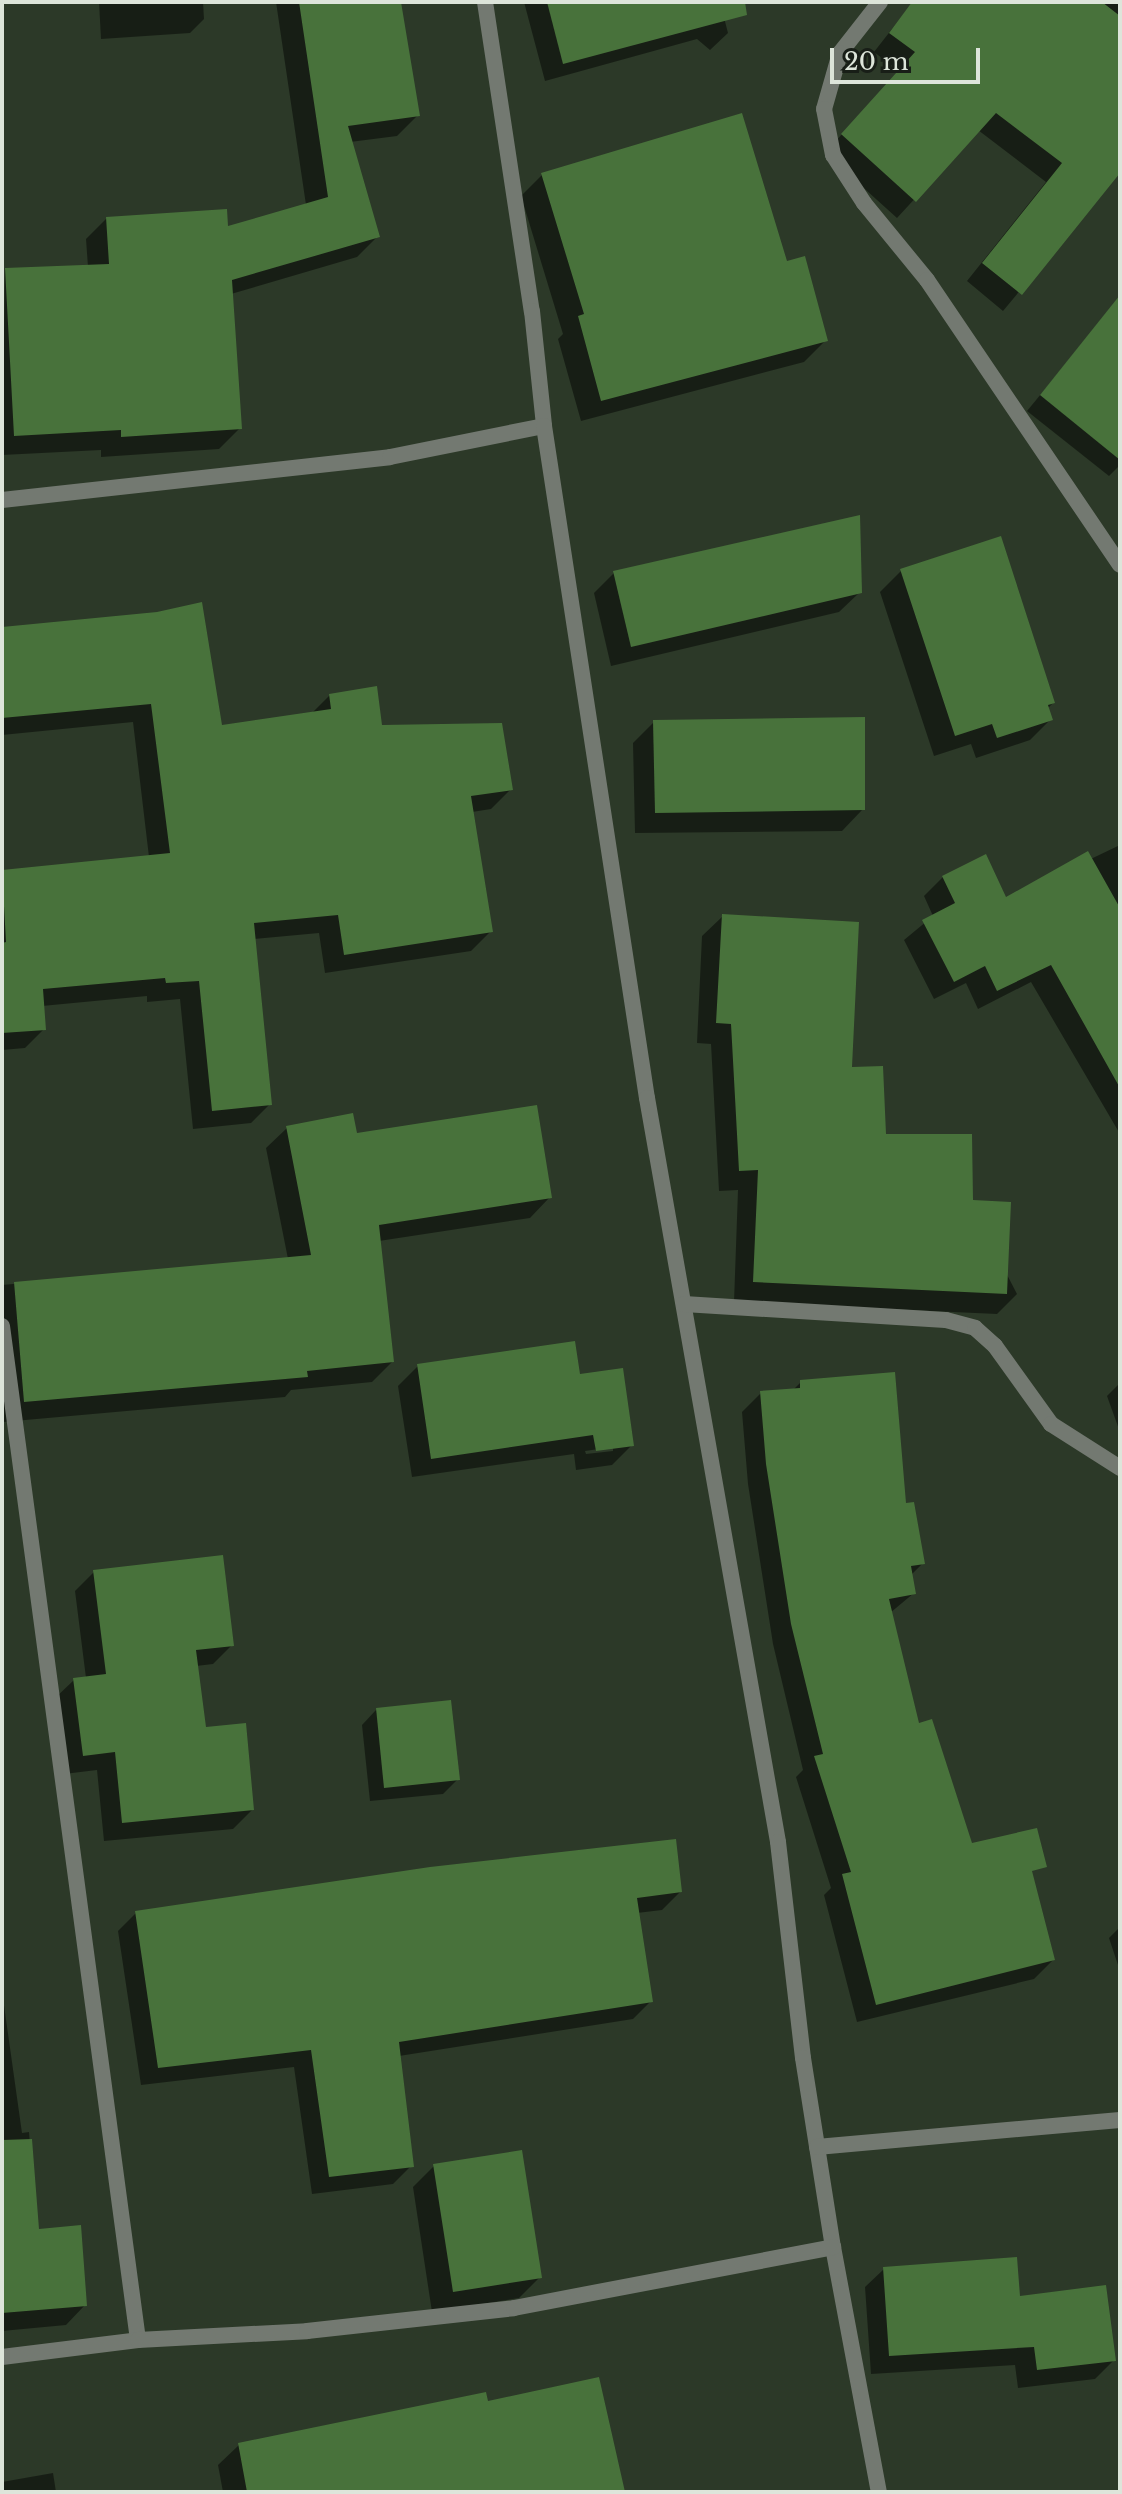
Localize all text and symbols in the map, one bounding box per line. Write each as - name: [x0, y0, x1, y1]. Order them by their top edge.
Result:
- scale bar: [834, 32, 984, 82]
- text: 20 m: [844, 47, 909, 76]

